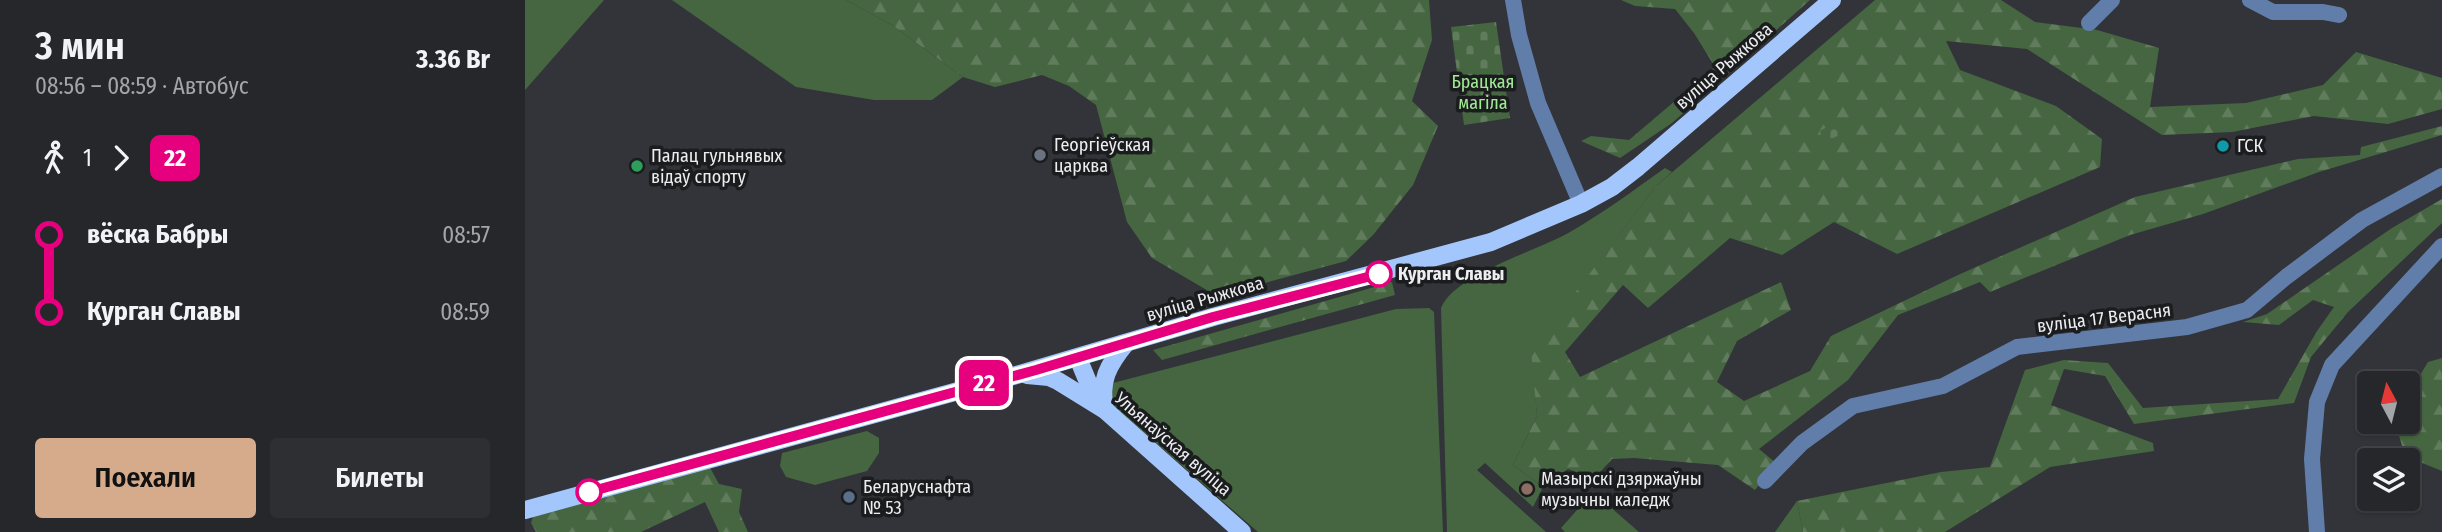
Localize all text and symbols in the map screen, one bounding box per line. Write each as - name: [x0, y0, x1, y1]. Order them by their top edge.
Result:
- street label: вуліца Рыжкова: [1671, 18, 1777, 114]
- text: 3 мин: [35, 23, 125, 69]
- text: 3.36 Br: [416, 44, 490, 75]
- park label: Брацкая магіла: [1451, 71, 1515, 114]
- text: 08:56 – 08:59 · Автобус: [35, 72, 249, 100]
- place label: Георгіеўская царква: [1054, 134, 1150, 177]
- place label: ГСК: [2237, 135, 2263, 157]
- marker: ГСК: [2215, 138, 2231, 154]
- icon: walk: [35, 139, 73, 177]
- icon: forward: [102, 139, 140, 177]
- text: 1: [83, 144, 92, 172]
- text: 22: [164, 144, 186, 172]
- place label: Палац гульнявых відаў спорту: [651, 145, 782, 188]
- marker: Георгіеўская царква: [1032, 147, 1048, 163]
- marker: Палац гульнявых відаў спорту: [629, 158, 645, 174]
- text: вёска Бабры: [87, 219, 228, 250]
- text: 08:57: [442, 221, 490, 249]
- marker: Курган Славы: [1366, 261, 1392, 287]
- place label: Курган Славы: [1398, 263, 1504, 285]
- street label: вуліца Рыжкова: [1144, 272, 1266, 326]
- text: Курган Славы: [87, 296, 241, 327]
- text: 08:59: [440, 298, 490, 326]
- street label: вуліца 17 Верасня: [2036, 299, 2172, 337]
- line badge: 22: [953, 360, 1015, 406]
- text: 22: [973, 369, 995, 397]
- north arrow: [2357, 371, 2420, 434]
- map controls: [2357, 371, 2420, 511]
- street label: Ульянаўская вуліца: [1110, 387, 1236, 501]
- button: Поехали: [35, 438, 256, 518]
- button: Билеты: [270, 438, 490, 518]
- button: layers: [2357, 448, 2420, 511]
- place label: Мазырскі дзяржаўны музычны каледж: [1541, 468, 1702, 511]
- place label: Беларуснафта № 53: [863, 476, 971, 519]
- unlabelled marker: [576, 479, 602, 505]
- marker: Мазырскі дзяржаўны музычны каледж: [1519, 481, 1535, 497]
- marker: Беларуснафта № 53: [841, 489, 857, 505]

